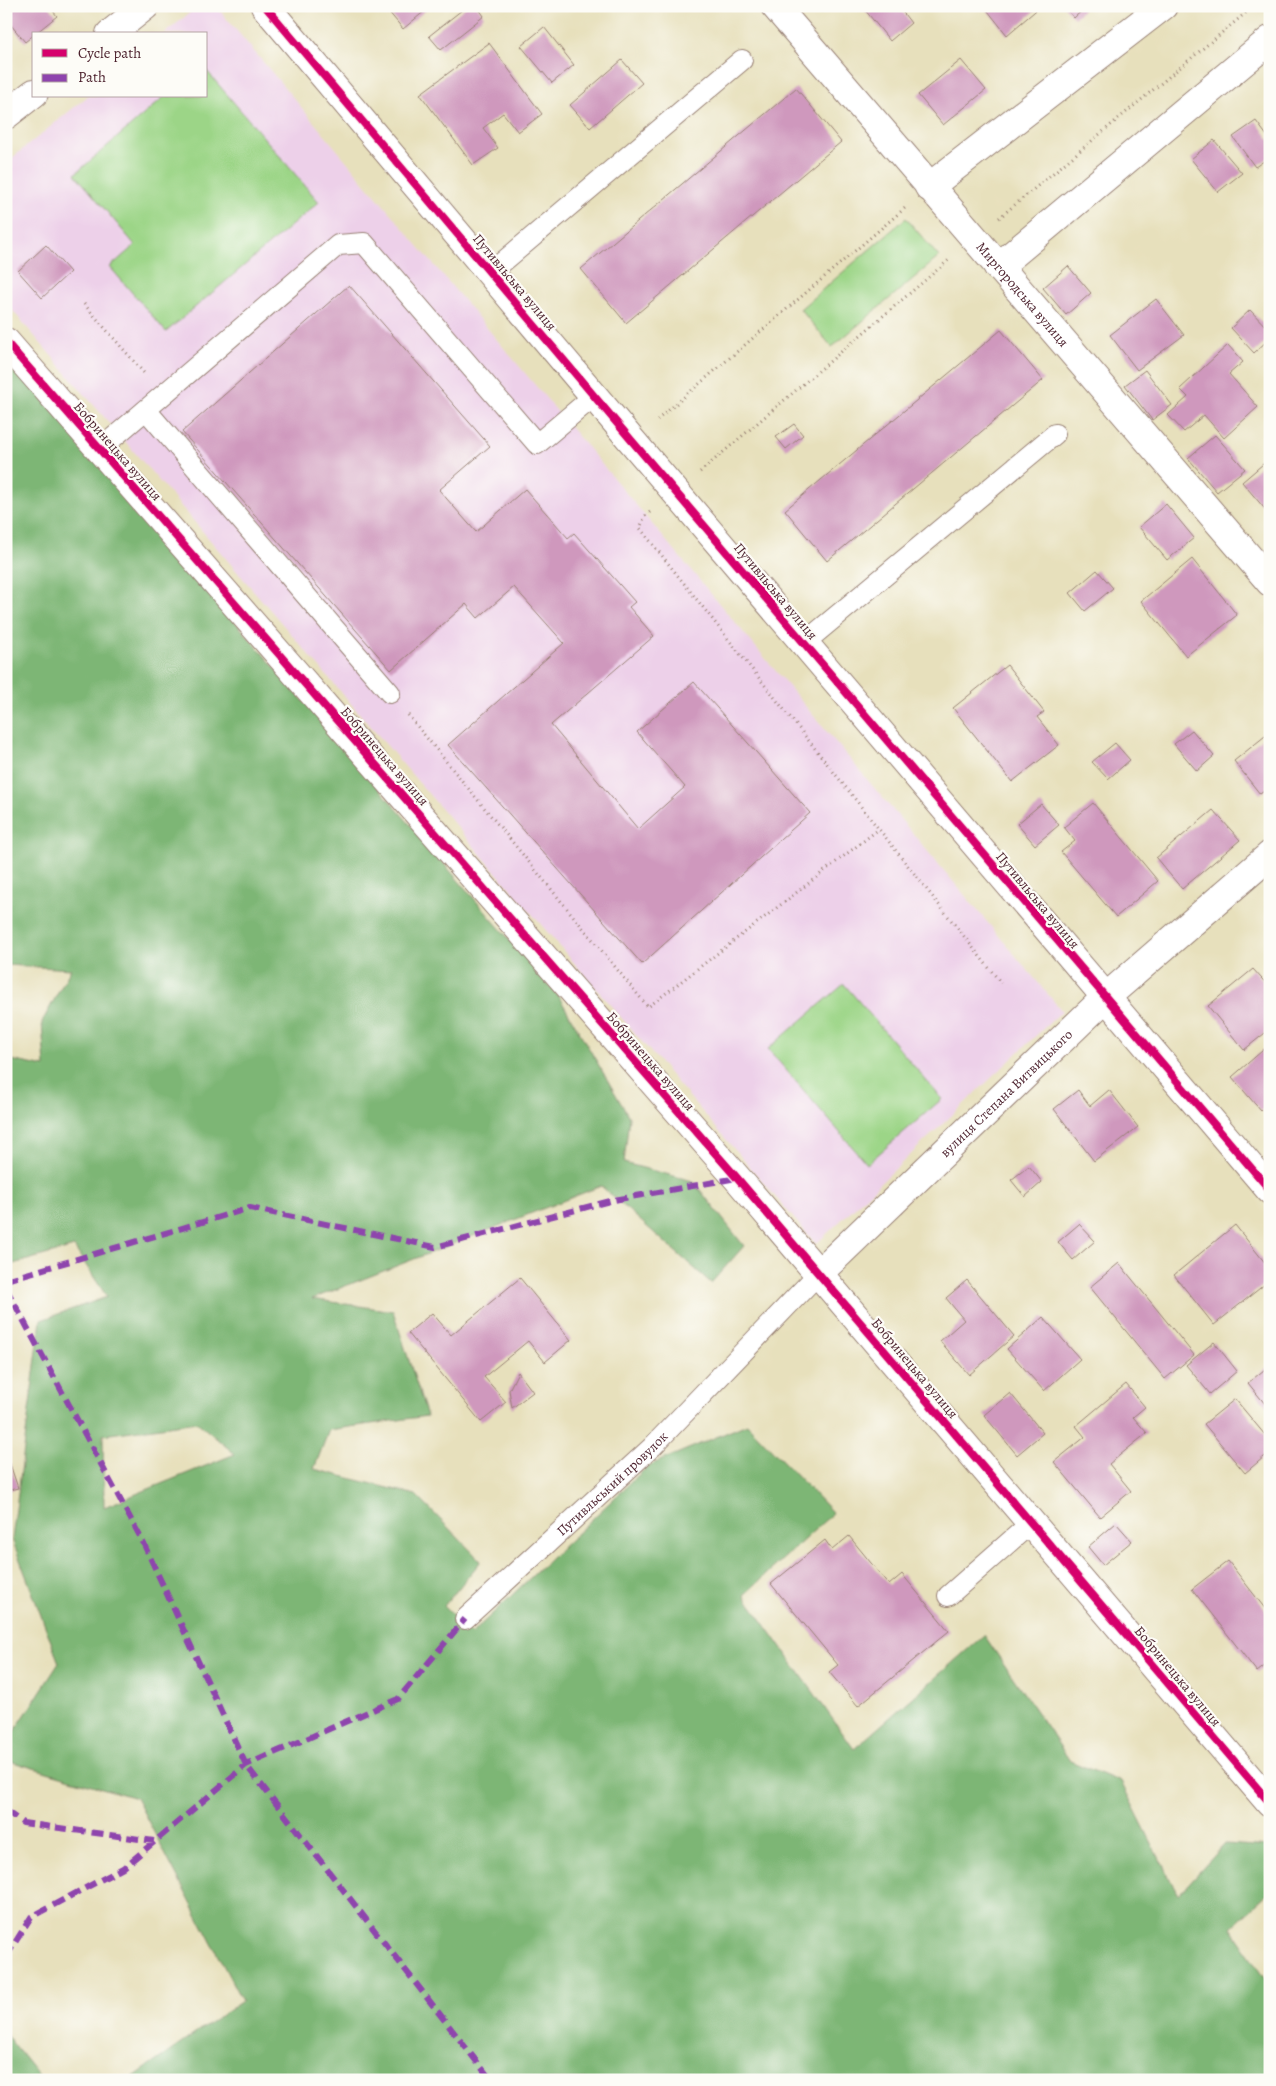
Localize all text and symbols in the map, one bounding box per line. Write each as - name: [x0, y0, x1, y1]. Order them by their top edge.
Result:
- legend: [32, 32, 208, 98]
- text: Cycle path: [78, 43, 141, 63]
- text: Path: [78, 67, 106, 87]
- street label: Путивльська вулиця: [468, 230, 561, 335]
- street label: Миргородська вулиця: [972, 238, 1073, 351]
- street label: Бобринецька вулиця: [69, 398, 166, 505]
- street label: Путивльська вулиця: [729, 539, 822, 644]
- street label: Бобринецька вулиця: [336, 703, 433, 810]
- street label: Путивльська вулиця: [991, 848, 1084, 953]
- street label: Бобринецька вулиця: [602, 1008, 699, 1115]
- street label: вулиця Степана Витвицького: [936, 1025, 1077, 1162]
- street label: Бобринецька вулиця: [867, 1314, 962, 1423]
- street label: Путивльський провулок: [553, 1427, 672, 1540]
- street label: Бобринецька вулиця: [1130, 1622, 1225, 1731]

